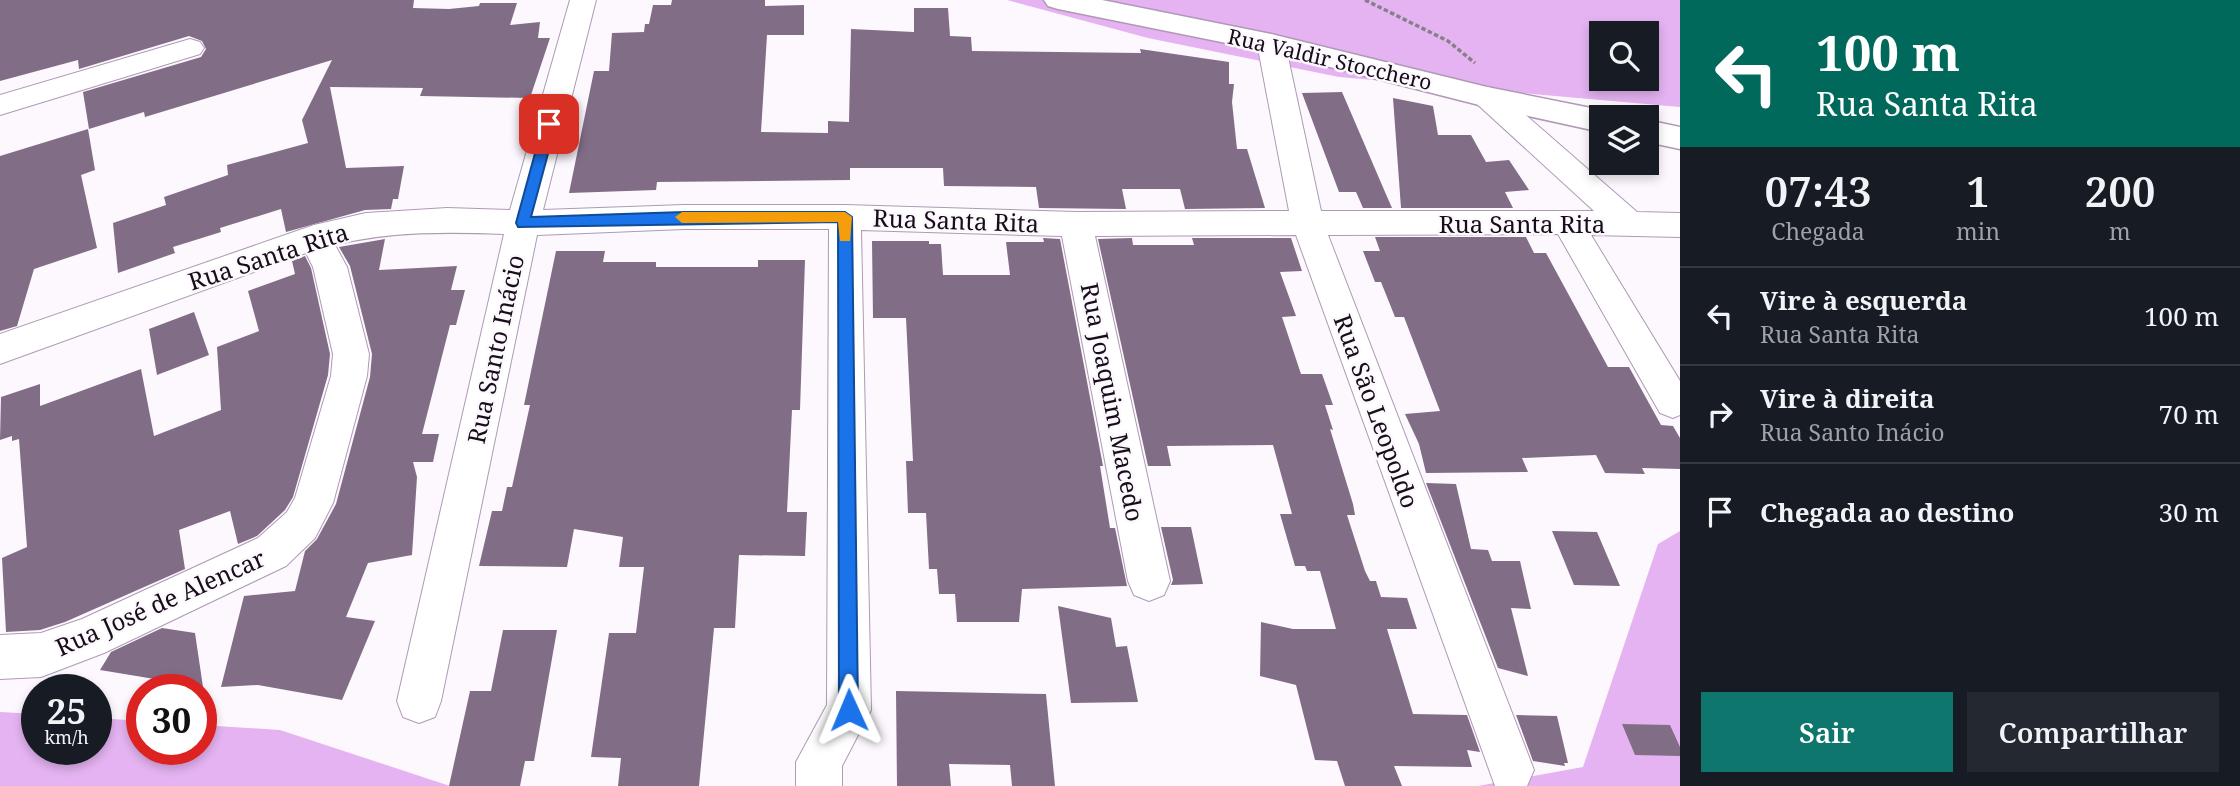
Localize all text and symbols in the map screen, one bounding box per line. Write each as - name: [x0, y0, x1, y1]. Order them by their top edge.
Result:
- text: 100 m: [1816, 19, 1960, 85]
- map controls: [1589, 21, 1659, 175]
- button: search: [1589, 21, 1659, 91]
- street label: Rua Valdir Stocchero: [1225, 22, 1435, 96]
- icon: left: [1701, 28, 1792, 119]
- text: Rua Santa Rita: [1816, 82, 2038, 125]
- pin: [519, 94, 579, 154]
- icon: arrive: [530, 105, 568, 143]
- button: layers: [1589, 105, 1659, 175]
- text: 07:43: [1765, 162, 1872, 219]
- text: 1: [1966, 162, 1990, 219]
- text: 200: [2085, 162, 2155, 219]
- street label: Rua Santa Rita: [872, 201, 1040, 239]
- street label: Rua Santa Rita: [1439, 207, 1605, 240]
- street label: Rua Santa Rita: [184, 215, 352, 297]
- text: Chegada: [1771, 215, 1865, 247]
- text: min: [1956, 215, 2000, 247]
- text: m: [2109, 215, 2131, 247]
- street label: Rua Santo Inácio: [459, 251, 531, 447]
- street label: Rua Joaquim Macedo: [1074, 280, 1152, 524]
- text: Vire à esquerda: [1760, 282, 1967, 318]
- icon: left: [1701, 297, 1739, 335]
- text: 100 m: [2144, 298, 2219, 334]
- street label: Rua São Leopoldo: [1327, 310, 1427, 512]
- text: Rua Santa Rita: [1760, 318, 1919, 350]
- text: Vire à direita: [1760, 380, 1935, 416]
- icon: right: [1701, 395, 1739, 433]
- text: 70 m: [2159, 396, 2219, 432]
- text: Rua Santo Inácio: [1760, 416, 1944, 448]
- icon: arrive: [1701, 493, 1739, 531]
- text: Chegada ao destino: [1760, 494, 2015, 530]
- text: 30 m: [2159, 494, 2219, 530]
- street label: Rua José de Alencar: [50, 541, 270, 663]
- position arrow: [812, 673, 886, 747]
- speed limit sign: 30: [126, 674, 217, 765]
- text: 25: [47, 687, 86, 734]
- button: Sair: [1701, 692, 1953, 772]
- button: Compartilhar: [1967, 692, 2219, 772]
- text: km/h: [44, 725, 89, 749]

